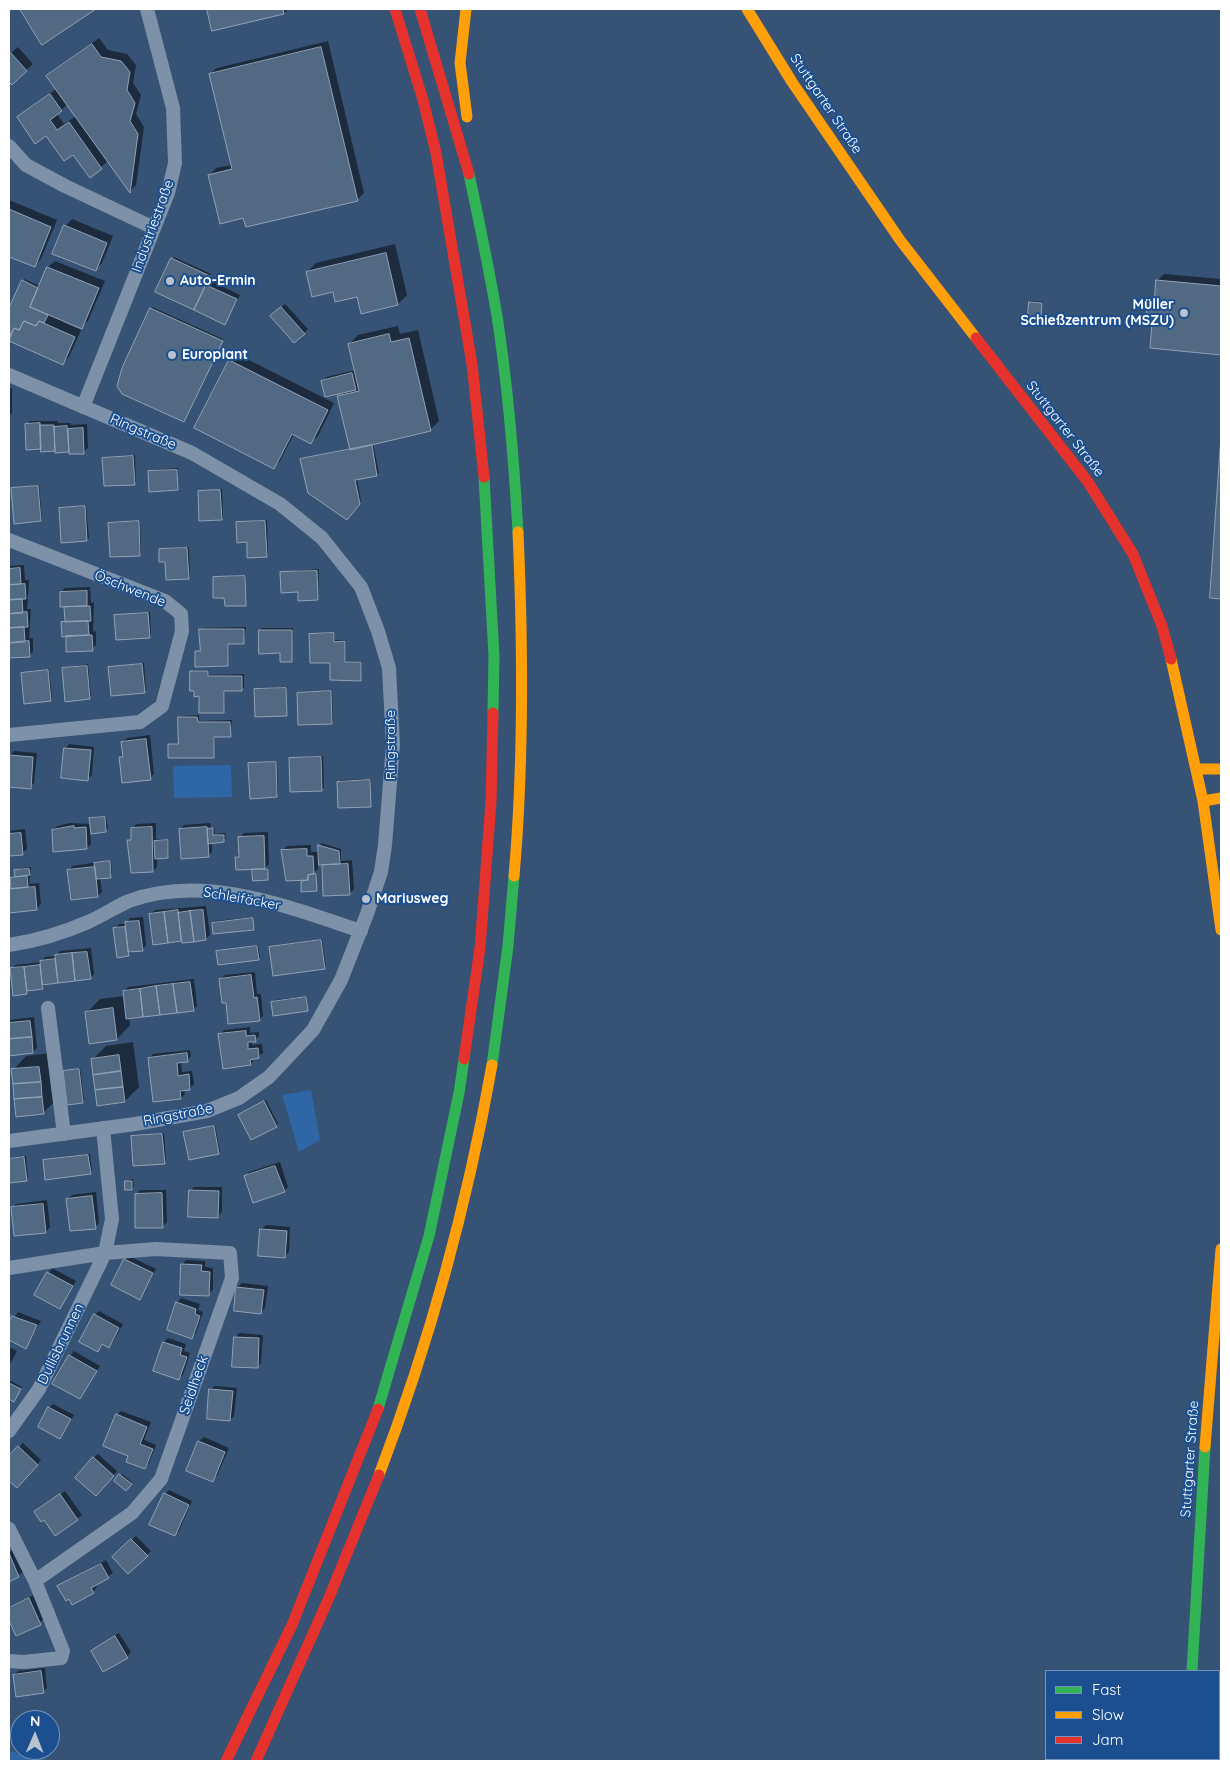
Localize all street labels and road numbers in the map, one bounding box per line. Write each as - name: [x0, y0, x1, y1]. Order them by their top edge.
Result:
- street label: Stuttgarter Straße: [786, 51, 866, 157]
- street label: Industriestraße: [128, 177, 178, 275]
- street label: Stuttgarter Straße: [1022, 378, 1108, 480]
- street label: Ringstraße: [107, 410, 179, 454]
- street label: Öschwende: [92, 567, 168, 611]
- street label: Ringstraße: [383, 710, 399, 780]
- street label: Schleifäcker: [202, 884, 282, 914]
- street label: Ringstraße: [142, 1100, 214, 1130]
- street label: Dullisbrunnen: [34, 1301, 88, 1387]
- street label: Seidlheck: [176, 1353, 212, 1417]
- street label: Stuttgarter Straße: [1178, 1400, 1202, 1518]

